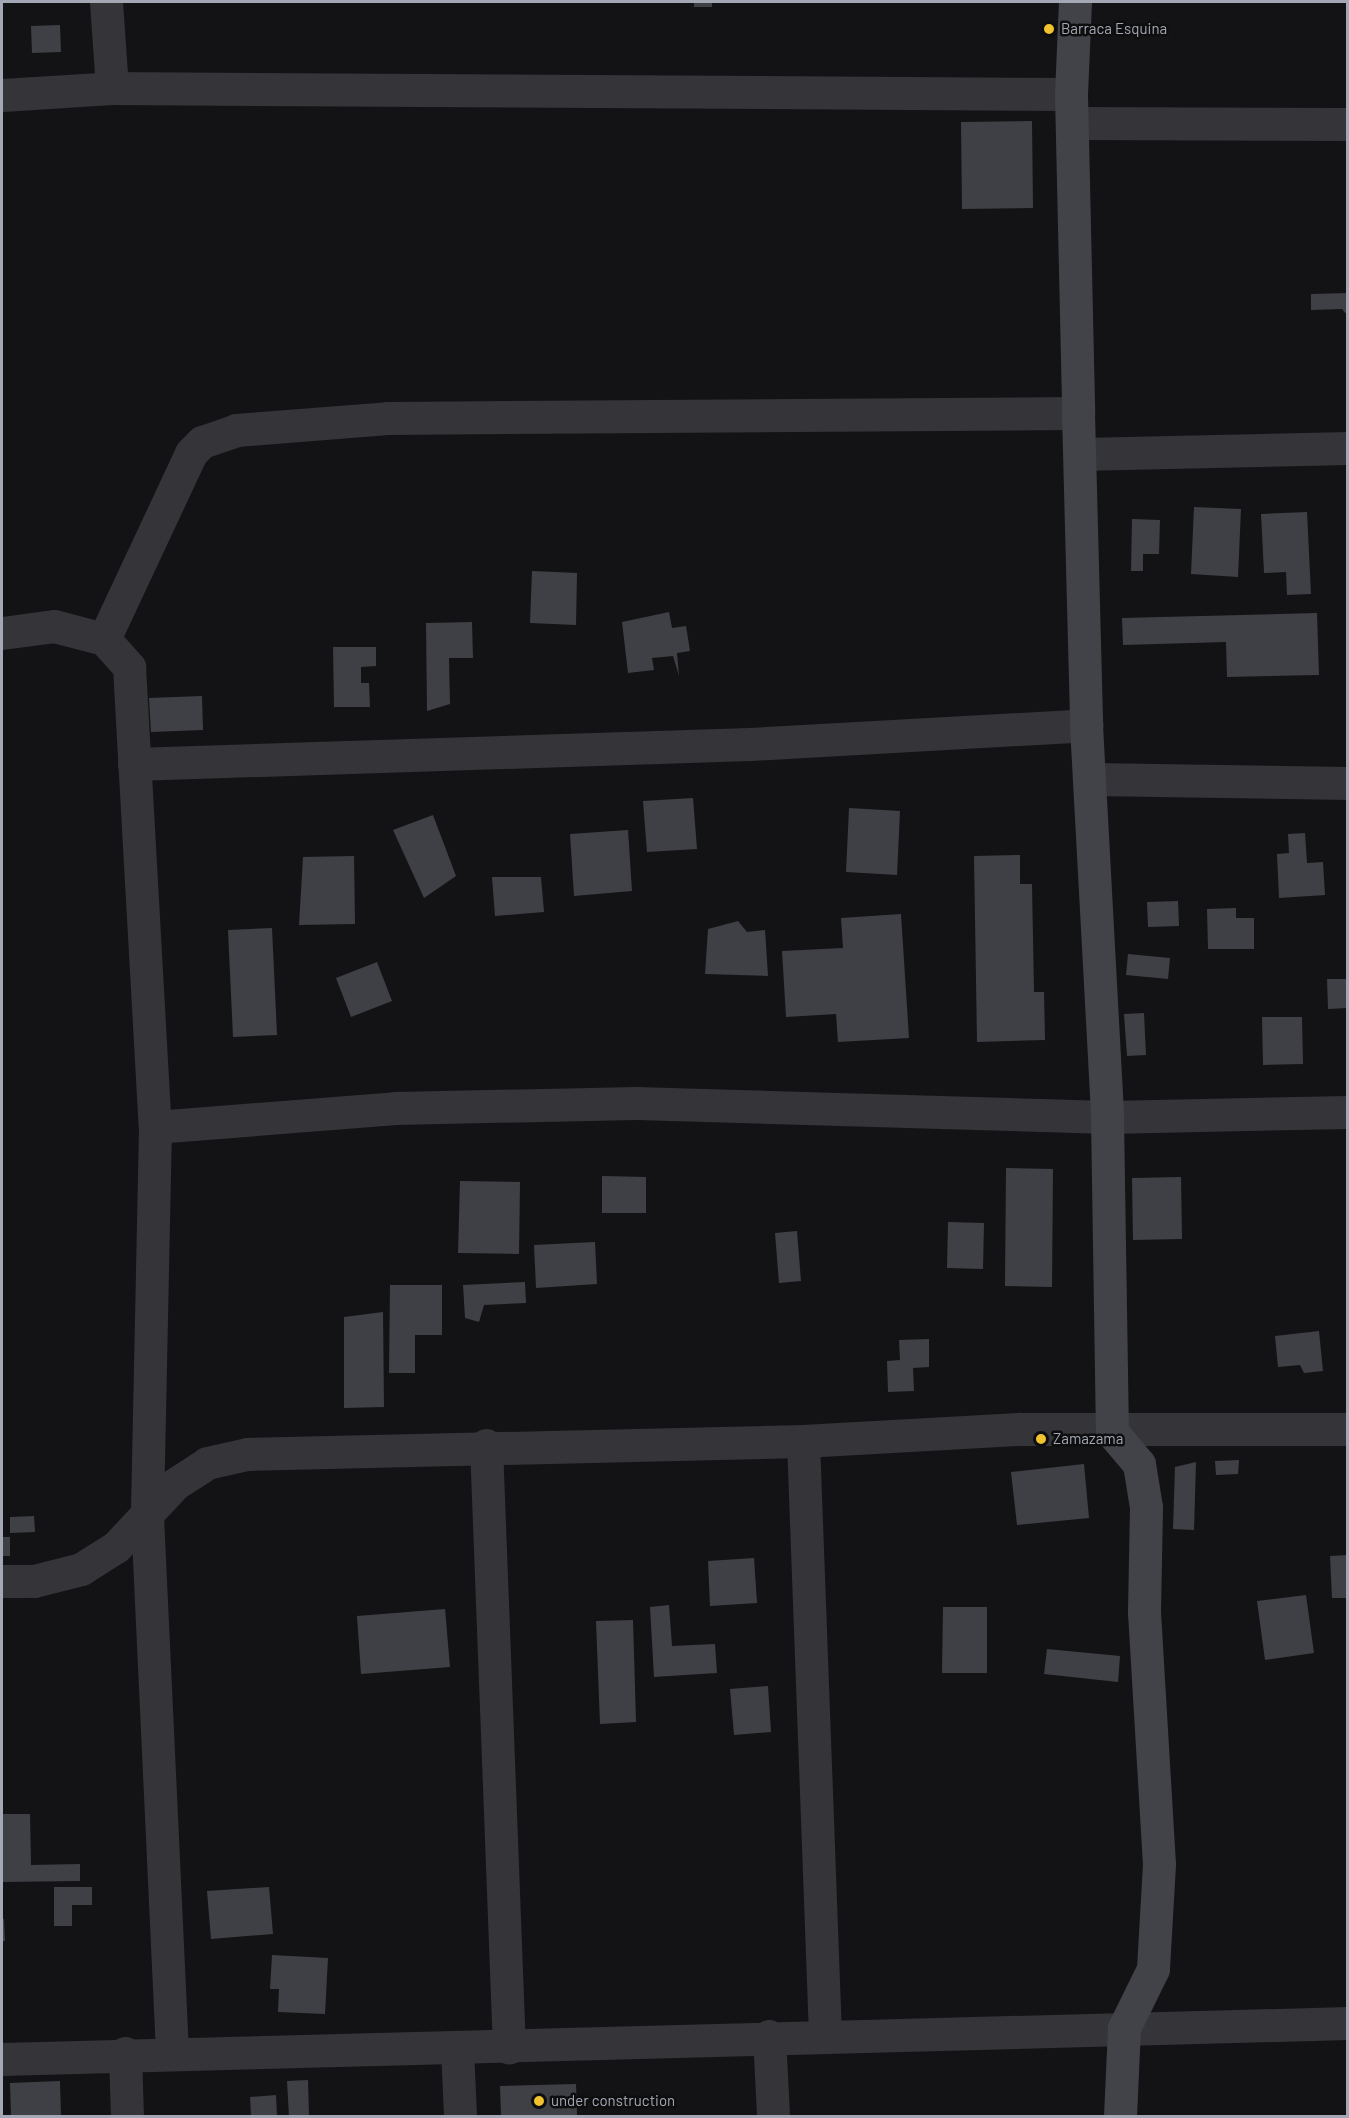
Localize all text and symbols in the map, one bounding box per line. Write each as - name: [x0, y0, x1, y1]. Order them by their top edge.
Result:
- place label: Barraca Esquina: [1061, 20, 1167, 38]
- marker: Barraca Esquina: [1042, 22, 1056, 36]
- place label: Zamazama: [1053, 1430, 1123, 1448]
- marker: Zamazama: [1034, 1432, 1048, 1446]
- place label: under construction: [551, 2092, 675, 2110]
- marker: under construction: [532, 2094, 546, 2108]

